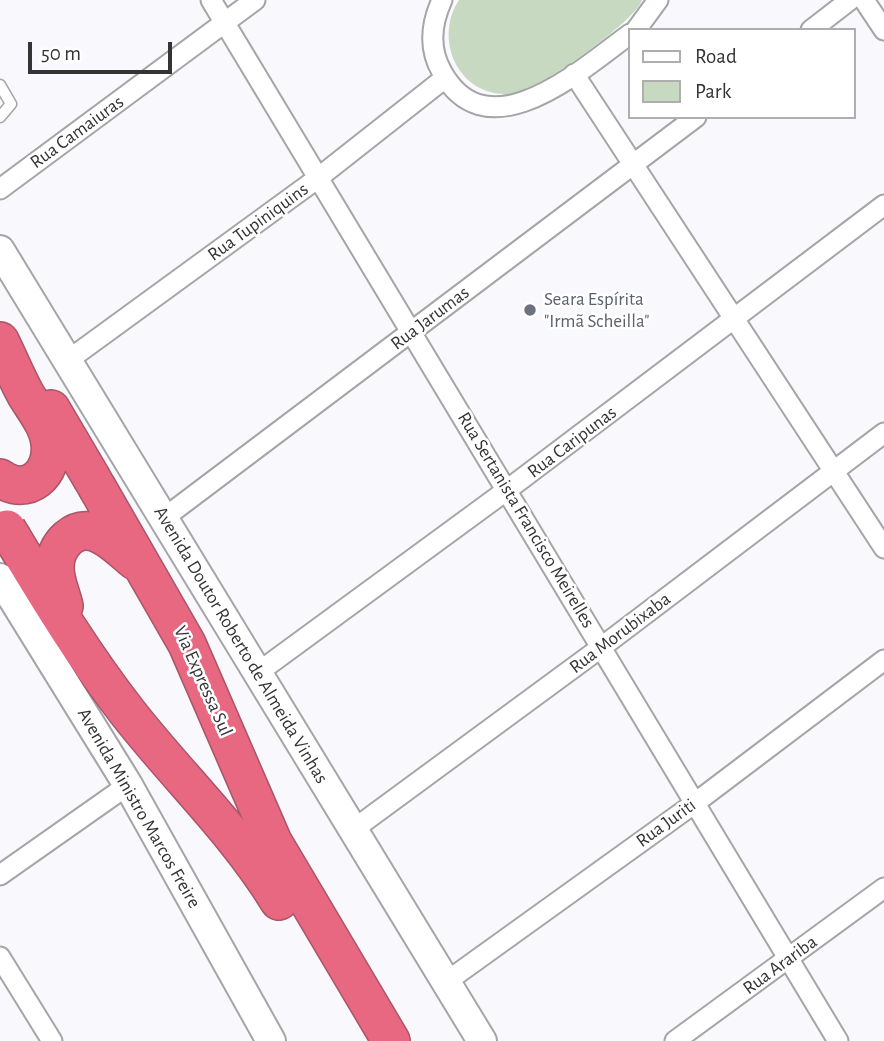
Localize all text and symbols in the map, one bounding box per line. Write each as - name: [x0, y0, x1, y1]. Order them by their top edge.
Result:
- scale bar: [32, 28, 175, 72]
- legend: [628, 28, 856, 119]
- text: 50 m: [41, 43, 81, 64]
- text: Road: [695, 46, 737, 67]
- text: Park: [695, 81, 731, 102]
- street label: Rua Camaiuras: [26, 90, 128, 174]
- street label: Rua Tupiniquins: [203, 178, 313, 266]
- street label: Rua Jarumas: [386, 281, 474, 355]
- place label: Seara Espírita "Irmã Scheilla": [544, 288, 650, 332]
- marker: Seara Espírita "Irmã Scheilla": [522, 302, 538, 318]
- street label: Rua Caripunas: [523, 401, 621, 483]
- street label: Rua Sertanista Francisco Meirelles: [452, 408, 600, 632]
- street label: Avenida Doutor Roberto de Almeida Vinhas: [149, 502, 333, 788]
- street label: Rua Morubixaba: [565, 588, 675, 678]
- street label: Via Expressa Sul: [169, 622, 237, 740]
- street label: Avenida Ministro Marcos Freire: [72, 704, 206, 912]
- street label: Rua Juriti: [632, 794, 700, 852]
- street label: Rua Arariba: [738, 930, 822, 1000]

